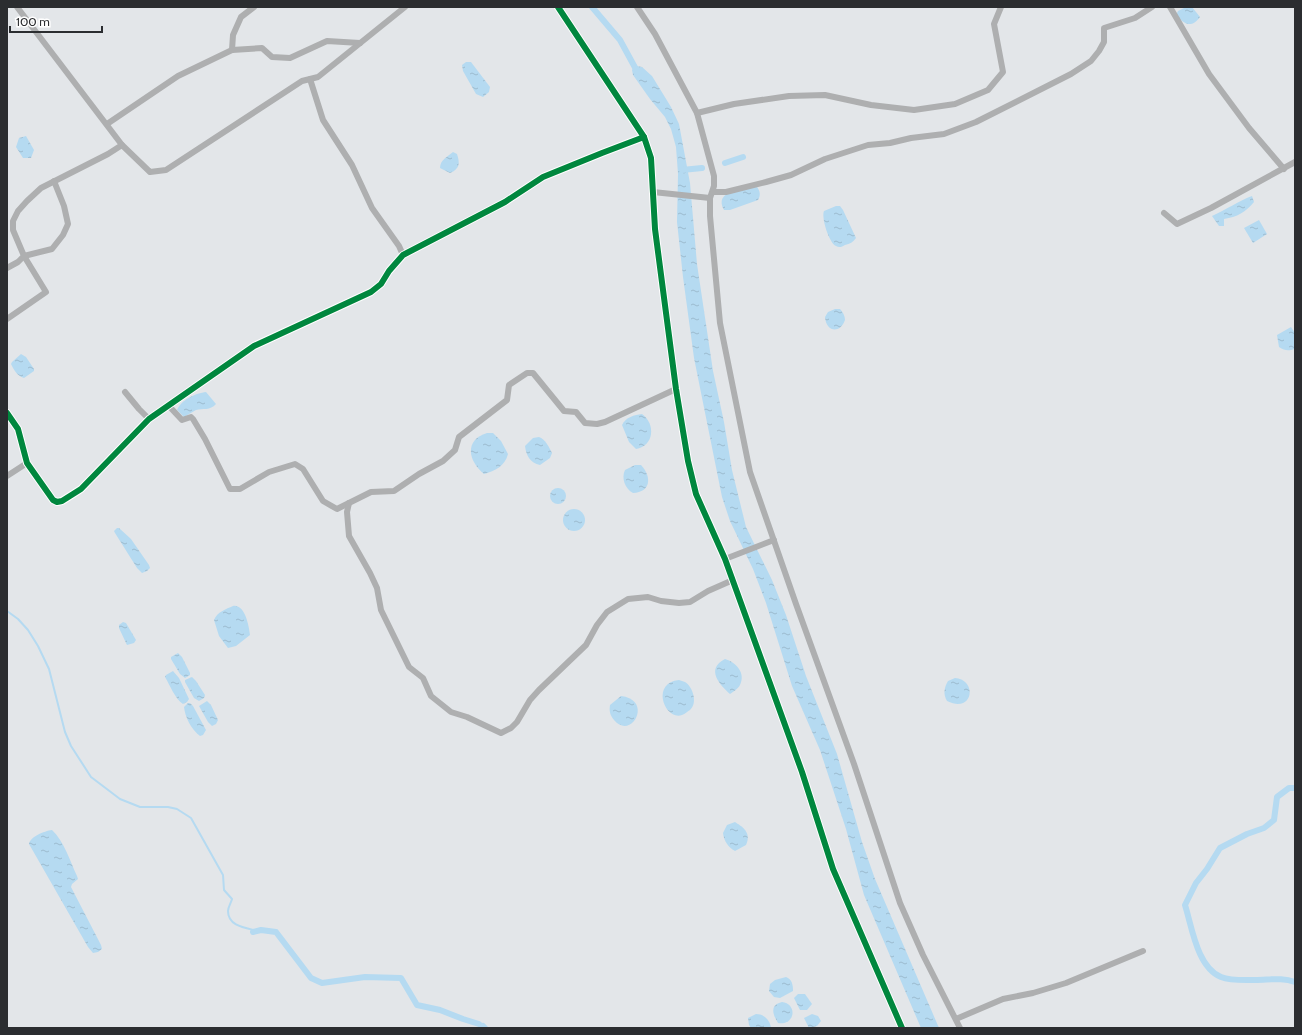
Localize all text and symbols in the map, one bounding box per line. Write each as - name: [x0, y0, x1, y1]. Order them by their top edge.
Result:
- scale bar: [10, 8, 102, 34]
- text: 100 m: [16, 14, 50, 29]

